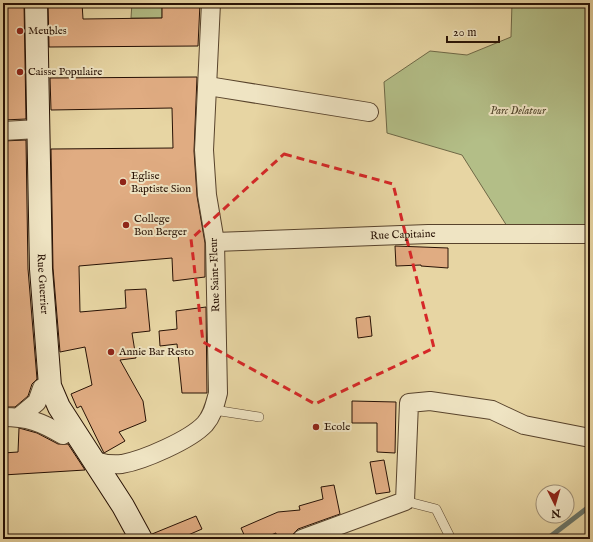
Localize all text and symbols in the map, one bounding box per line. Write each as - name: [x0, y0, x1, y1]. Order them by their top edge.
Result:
- scale bar: [447, 18, 499, 44]
- place label: Meubles: [28, 24, 67, 38]
- text: 20 m: [453, 25, 476, 40]
- marker: Meubles: [15, 26, 25, 36]
- place label: Caisse Populaire: [28, 65, 102, 79]
- marker: Caisse Populaire: [15, 67, 25, 77]
- park label: Parc Delatour: [490, 104, 547, 118]
- place label: Eglise Baptiste Sion: [131, 169, 191, 196]
- marker: Eglise Baptiste Sion: [118, 177, 128, 187]
- place label: College Bon Berger: [134, 212, 187, 239]
- marker: College Bon Berger: [121, 220, 131, 230]
- street label: Rue Capitaine: [370, 227, 436, 243]
- street label: Rue Saint-Fleur: [207, 238, 223, 312]
- street label: Rue Guerrier: [34, 253, 51, 315]
- place label: Annie Bar Resto: [118, 345, 194, 359]
- marker: Annie Bar Resto: [106, 347, 116, 357]
- place label: Ecole: [324, 420, 350, 434]
- marker: Ecole: [311, 422, 321, 432]
- north arrow: [535, 484, 575, 524]
- text: N: [550, 505, 562, 520]

